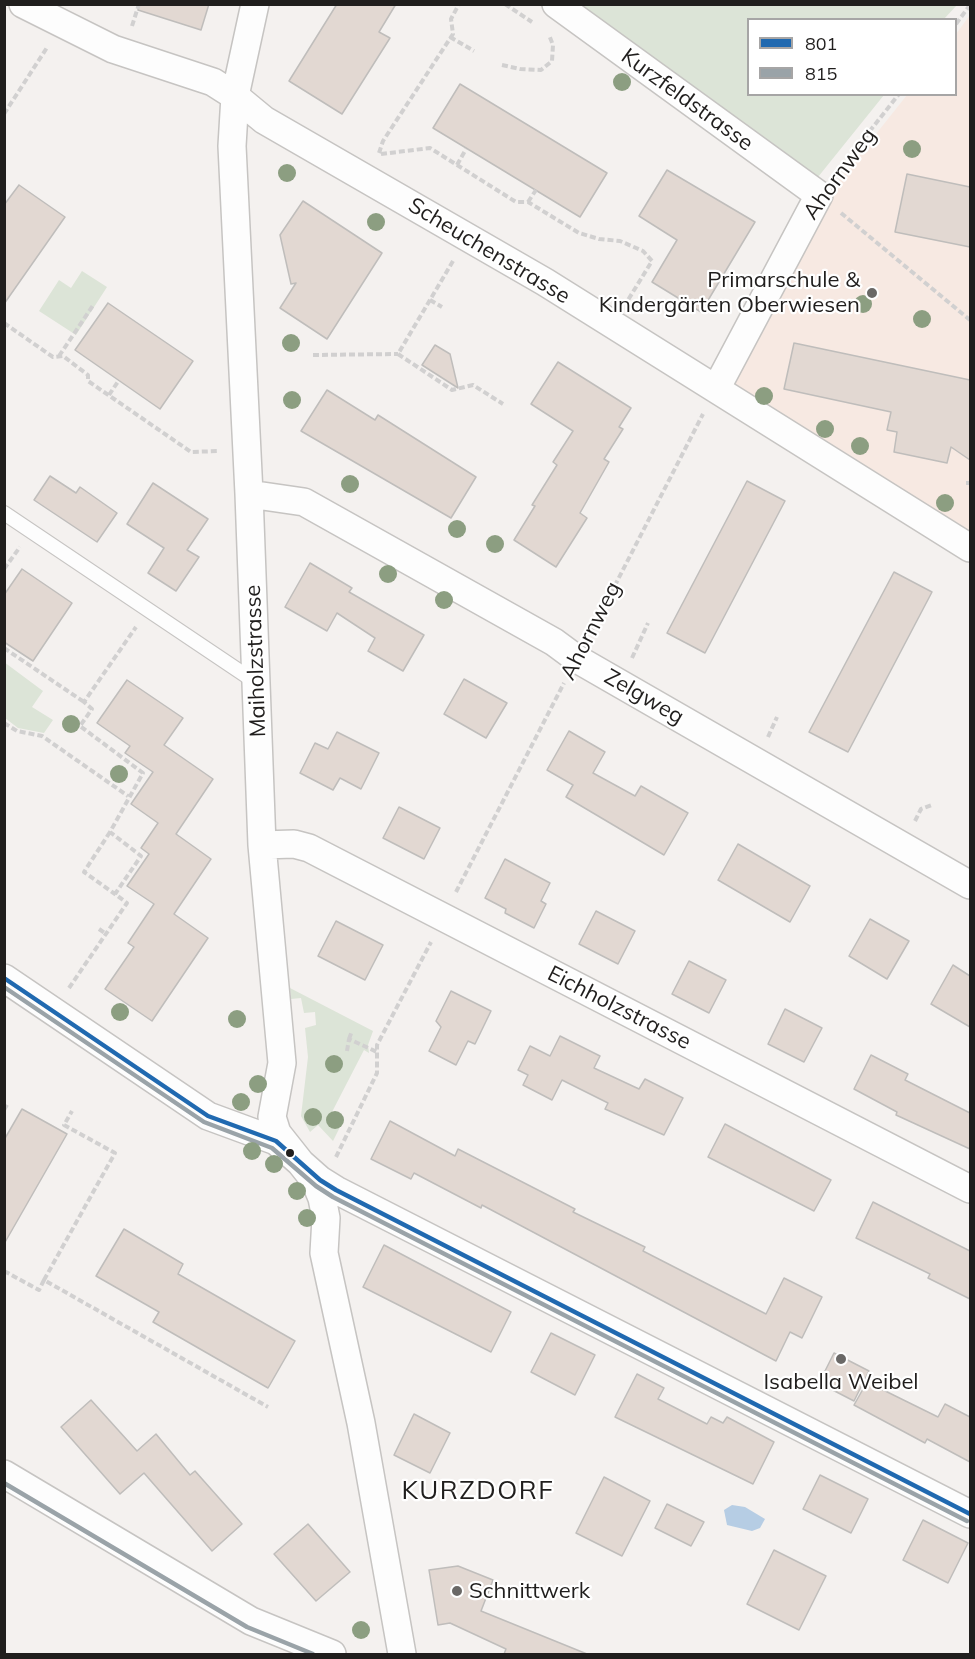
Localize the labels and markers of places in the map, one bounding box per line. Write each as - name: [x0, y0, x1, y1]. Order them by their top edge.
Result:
- place label: Primarschule & Kindergärten Oberwiesen: [599, 267, 860, 318]
- marker: Primarschule & Kindergärten Oberwiesen: [865, 286, 879, 300]
- unlabelled marker: [284, 1147, 296, 1159]
- marker: Isabella Weibel: [834, 1352, 848, 1366]
- place label: Isabella Weibel: [763, 1369, 919, 1395]
- place label: Schnittwerk: [469, 1578, 590, 1604]
- marker: Schnittwerk: [450, 1584, 464, 1598]

